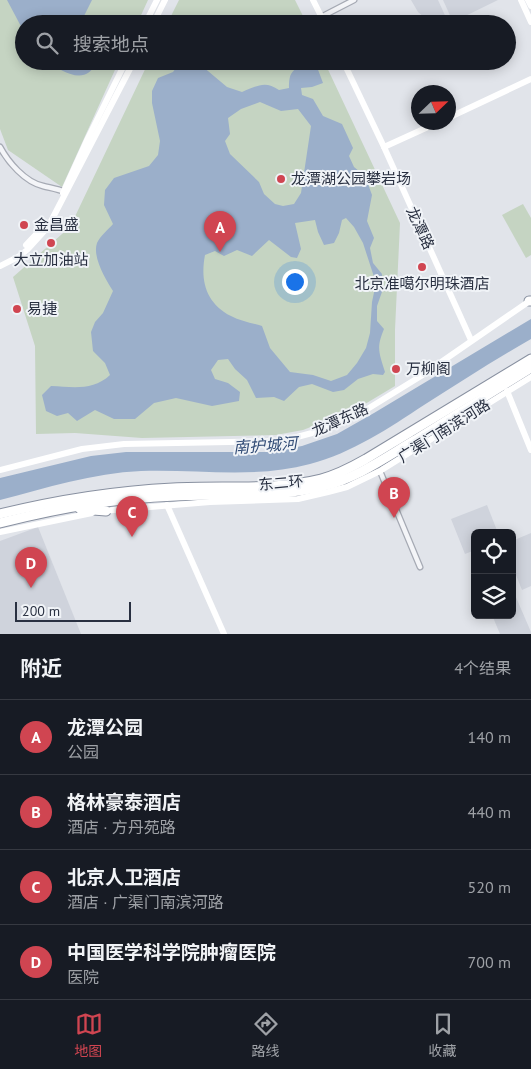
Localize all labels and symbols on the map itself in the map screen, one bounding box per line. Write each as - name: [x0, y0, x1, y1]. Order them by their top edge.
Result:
- north arrow: [411, 85, 456, 130]
- place label: 龙潭湖公园攀岩场: [291, 169, 411, 188]
- marker: 龙潭湖公园攀岩场: [275, 173, 287, 185]
- street label: 龙潭路: [402, 203, 439, 252]
- pin: A: [204, 211, 236, 252]
- place label: 金昌盛: [34, 215, 79, 234]
- marker: 金昌盛: [18, 219, 30, 231]
- marker: 大立加油站: [45, 237, 57, 249]
- place label: 大立加油站: [13, 250, 89, 269]
- marker: 北京准噶尔明珠酒店: [416, 261, 428, 273]
- your location: [282, 269, 308, 295]
- place label: 北京准噶尔明珠酒店: [354, 274, 490, 293]
- place label: 易捷: [27, 299, 57, 318]
- marker: 易捷: [11, 303, 23, 315]
- place label: 万柳阁: [406, 359, 451, 378]
- marker: 万柳阁: [390, 363, 402, 375]
- street label: 广渠门南滨河路: [394, 395, 493, 466]
- street label: 龙潭东路: [309, 399, 371, 440]
- water label: 南护城河: [232, 433, 301, 457]
- street label: 东二环: [258, 471, 304, 494]
- pin: B: [378, 477, 410, 518]
- pin: C: [116, 496, 148, 537]
- pin: D: [15, 547, 47, 588]
- scale bar: [15, 599, 131, 622]

